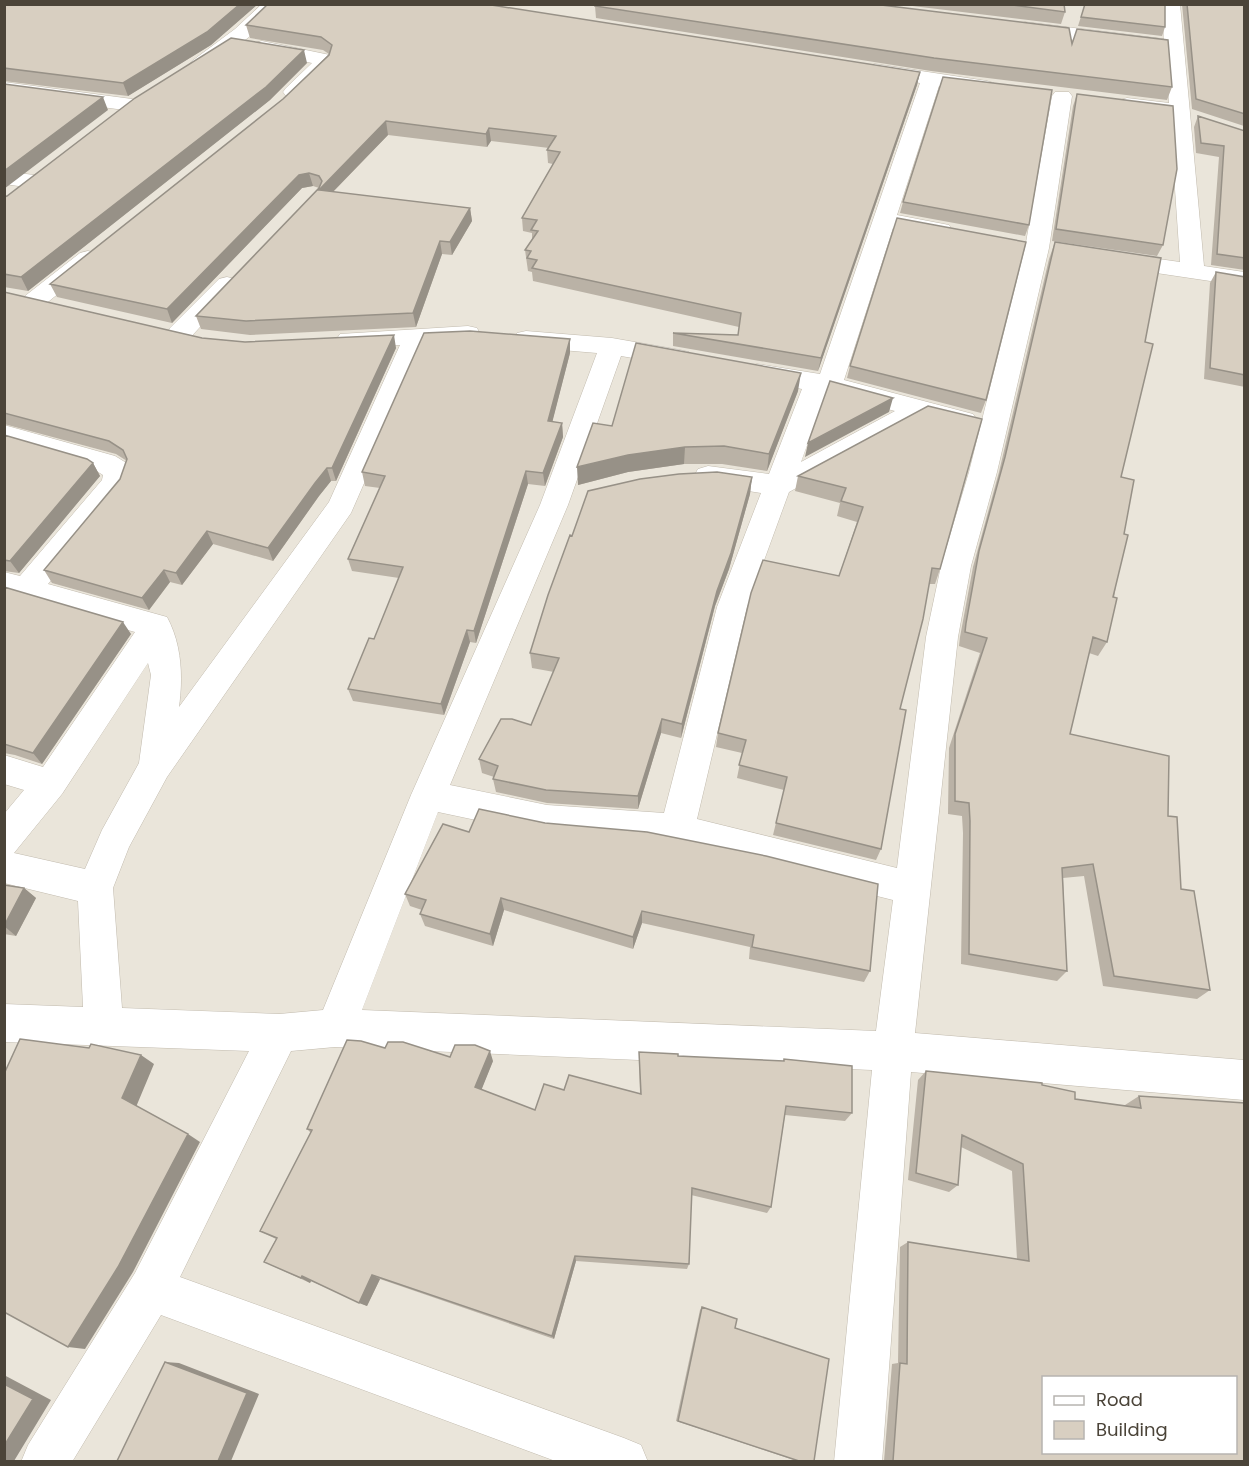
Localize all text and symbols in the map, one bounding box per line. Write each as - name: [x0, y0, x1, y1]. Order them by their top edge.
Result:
- legend: [1042, 1376, 1237, 1454]
- text: Road: [1096, 1387, 1143, 1412]
- text: Building: [1096, 1417, 1168, 1442]

